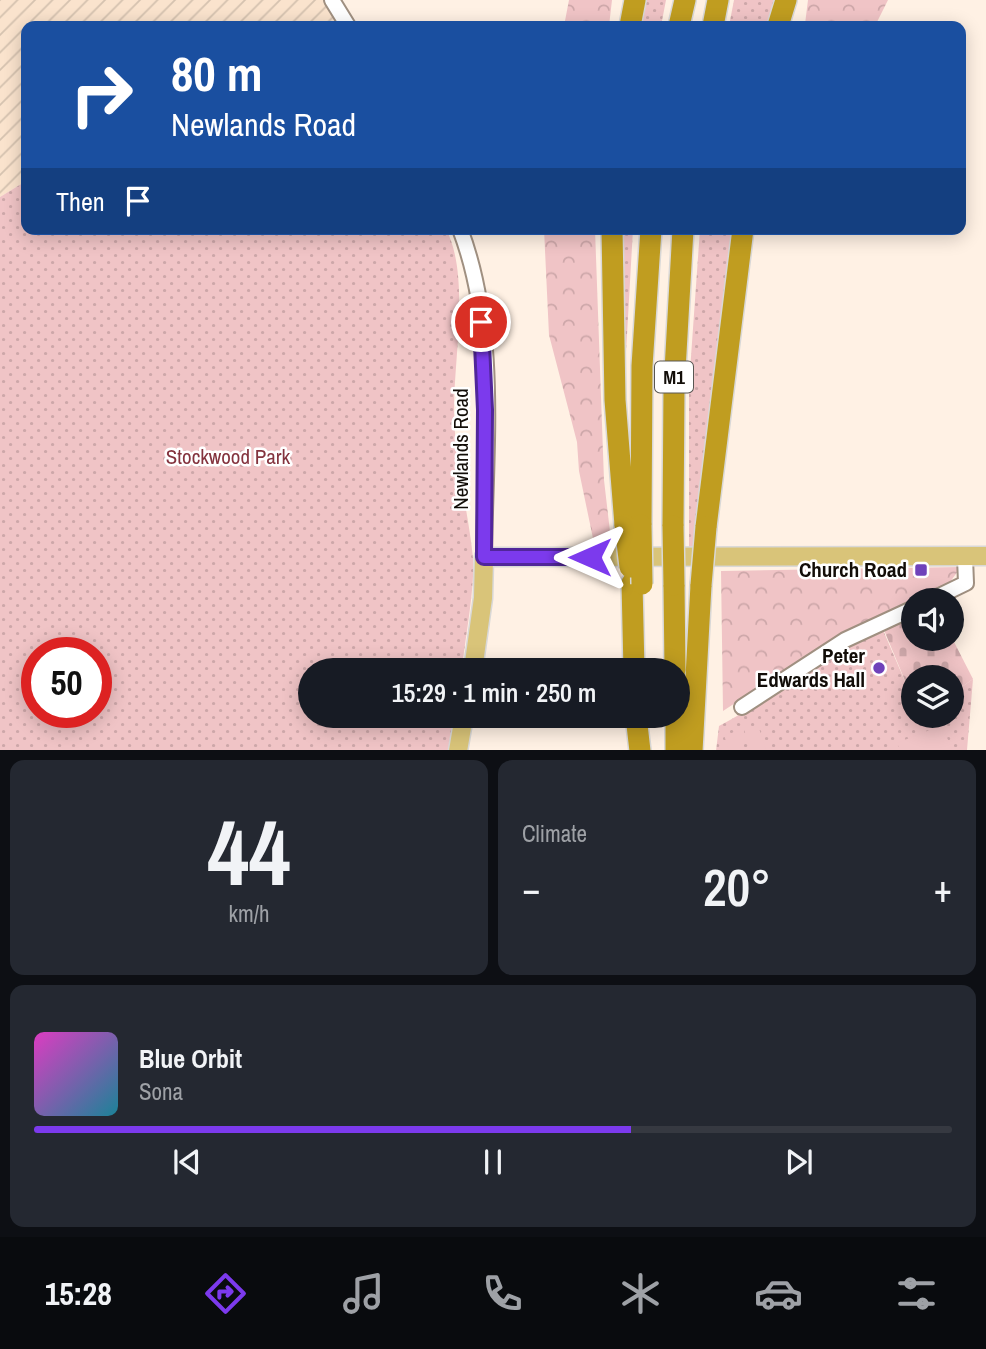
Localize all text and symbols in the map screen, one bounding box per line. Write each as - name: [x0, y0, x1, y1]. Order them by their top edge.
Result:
- text: 80 m: [171, 40, 263, 106]
- icon: right: [56, 49, 147, 140]
- text: Newlands Road: [171, 103, 356, 146]
- icon: arrive: [119, 182, 157, 220]
- text: Then: [56, 184, 105, 219]
- pin: [451, 292, 511, 352]
- icon: arrive: [462, 303, 500, 341]
- road number: M1: [655, 362, 693, 392]
- street label: Newlands Road: [446, 388, 475, 510]
- park label: Stockwood Park: [166, 442, 291, 471]
- position arrow: [553, 520, 627, 594]
- place label: Church Road: [799, 555, 907, 584]
- marker: Church Road: [913, 562, 929, 578]
- map controls: [901, 588, 964, 728]
- button: sound: [901, 588, 964, 651]
- speed limit sign: 50: [21, 637, 112, 728]
- place label: Peter Edwards Hall: [757, 641, 865, 694]
- marker: Peter Edwards Hall: [871, 660, 887, 676]
- button: layers: [901, 665, 964, 728]
- text: 15:29 · 1 min · 250 m: [392, 675, 596, 710]
- text: 44: [208, 791, 291, 913]
- text: Climate: [522, 818, 587, 849]
- text: 20°: [703, 852, 771, 922]
- text: −: [522, 863, 540, 914]
- text: +: [934, 863, 952, 914]
- text: km/h: [229, 898, 269, 929]
- text: Blue Orbit: [139, 1041, 242, 1076]
- text: Sona: [139, 1076, 183, 1107]
- icon: previous: [168, 1143, 206, 1181]
- icon: pause: [474, 1143, 512, 1181]
- icon: next: [780, 1143, 818, 1181]
- icon: directions: [201, 1269, 250, 1318]
- icon: music: [339, 1269, 388, 1318]
- icon: phone: [478, 1269, 527, 1318]
- icon: climate: [616, 1269, 665, 1318]
- icon: car: [754, 1269, 803, 1318]
- icon: filters: [892, 1269, 941, 1318]
- text: 15:28: [45, 1272, 112, 1315]

